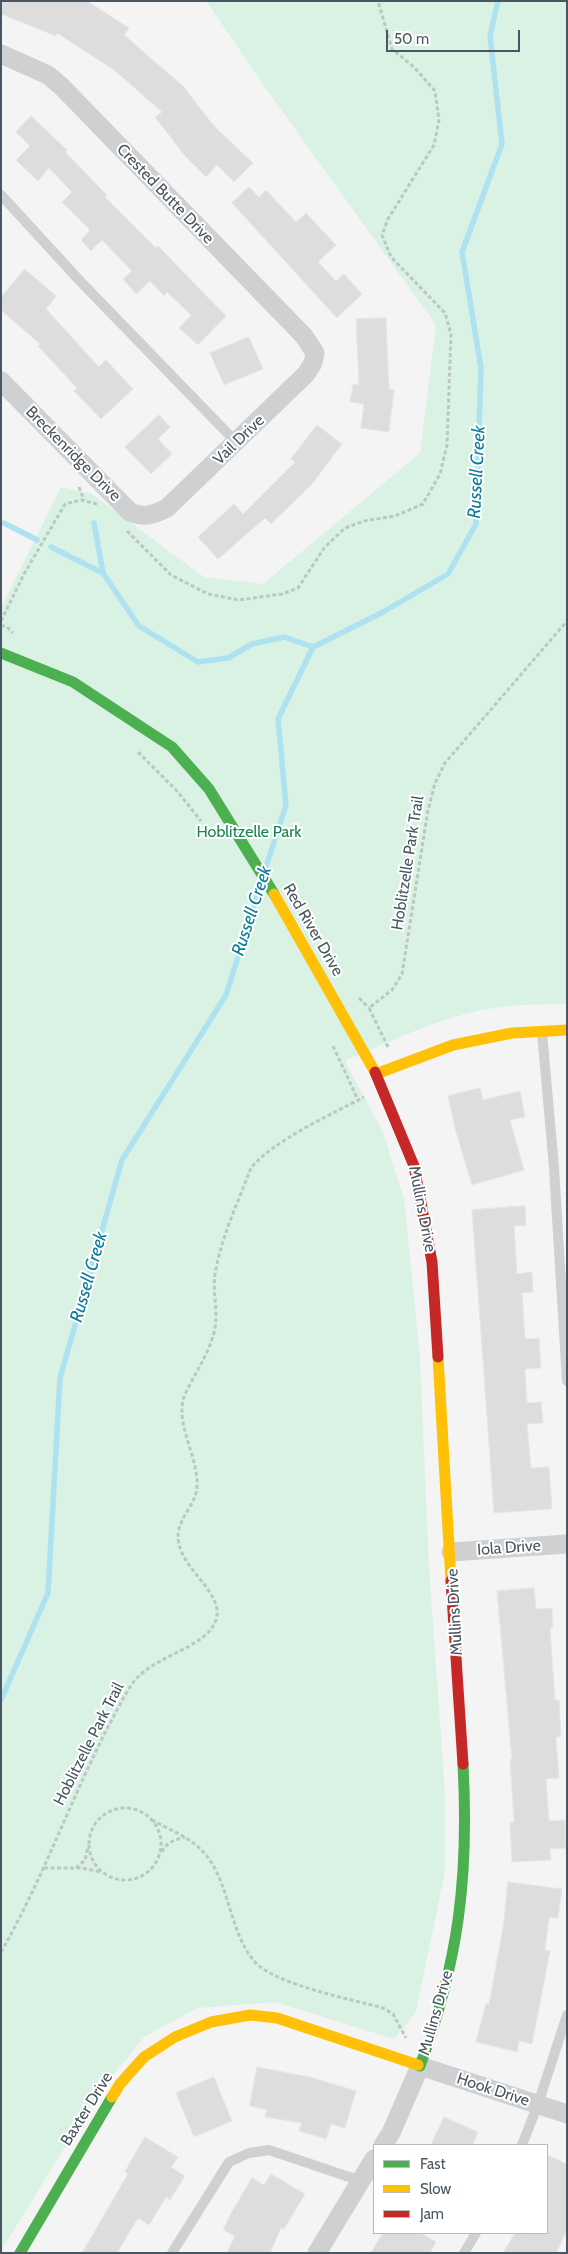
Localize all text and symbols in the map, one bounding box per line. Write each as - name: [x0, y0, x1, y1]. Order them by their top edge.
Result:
- scale bar: [388, 20, 522, 52]
- text: 50 m: [394, 30, 429, 48]
- street label: Crested Butte Drive: [112, 140, 218, 248]
- street label: Breckenridge Drive: [21, 402, 125, 506]
- street label: Vail Drive: [210, 411, 268, 469]
- water label: Russell Creek: [464, 425, 490, 519]
- street label: Hoblitzelle Park Trail: [388, 795, 428, 931]
- park label: Hoblitzelle Park: [197, 822, 301, 842]
- water label: Russell Creek: [227, 863, 277, 959]
- street label: Red River Drive: [279, 880, 347, 980]
- street label: Mullins Drive: [404, 1164, 440, 1254]
- water label: Russell Creek: [66, 1229, 112, 1325]
- street label: Iola Drive: [477, 1536, 541, 1560]
- street label: Mullins Drive: [443, 1568, 467, 1656]
- street label: Hoblitzelle Park Trail: [50, 1679, 128, 1809]
- street label: Mullins Drive: [415, 1968, 457, 2058]
- street label: Baxter Drive: [57, 2069, 117, 2149]
- street label: Hook Drive: [454, 2069, 532, 2111]
- legend: [373, 2144, 548, 2234]
- text: Fast: [420, 2155, 445, 2173]
- text: Slow: [420, 2180, 451, 2198]
- text: Jam: [420, 2205, 444, 2223]

